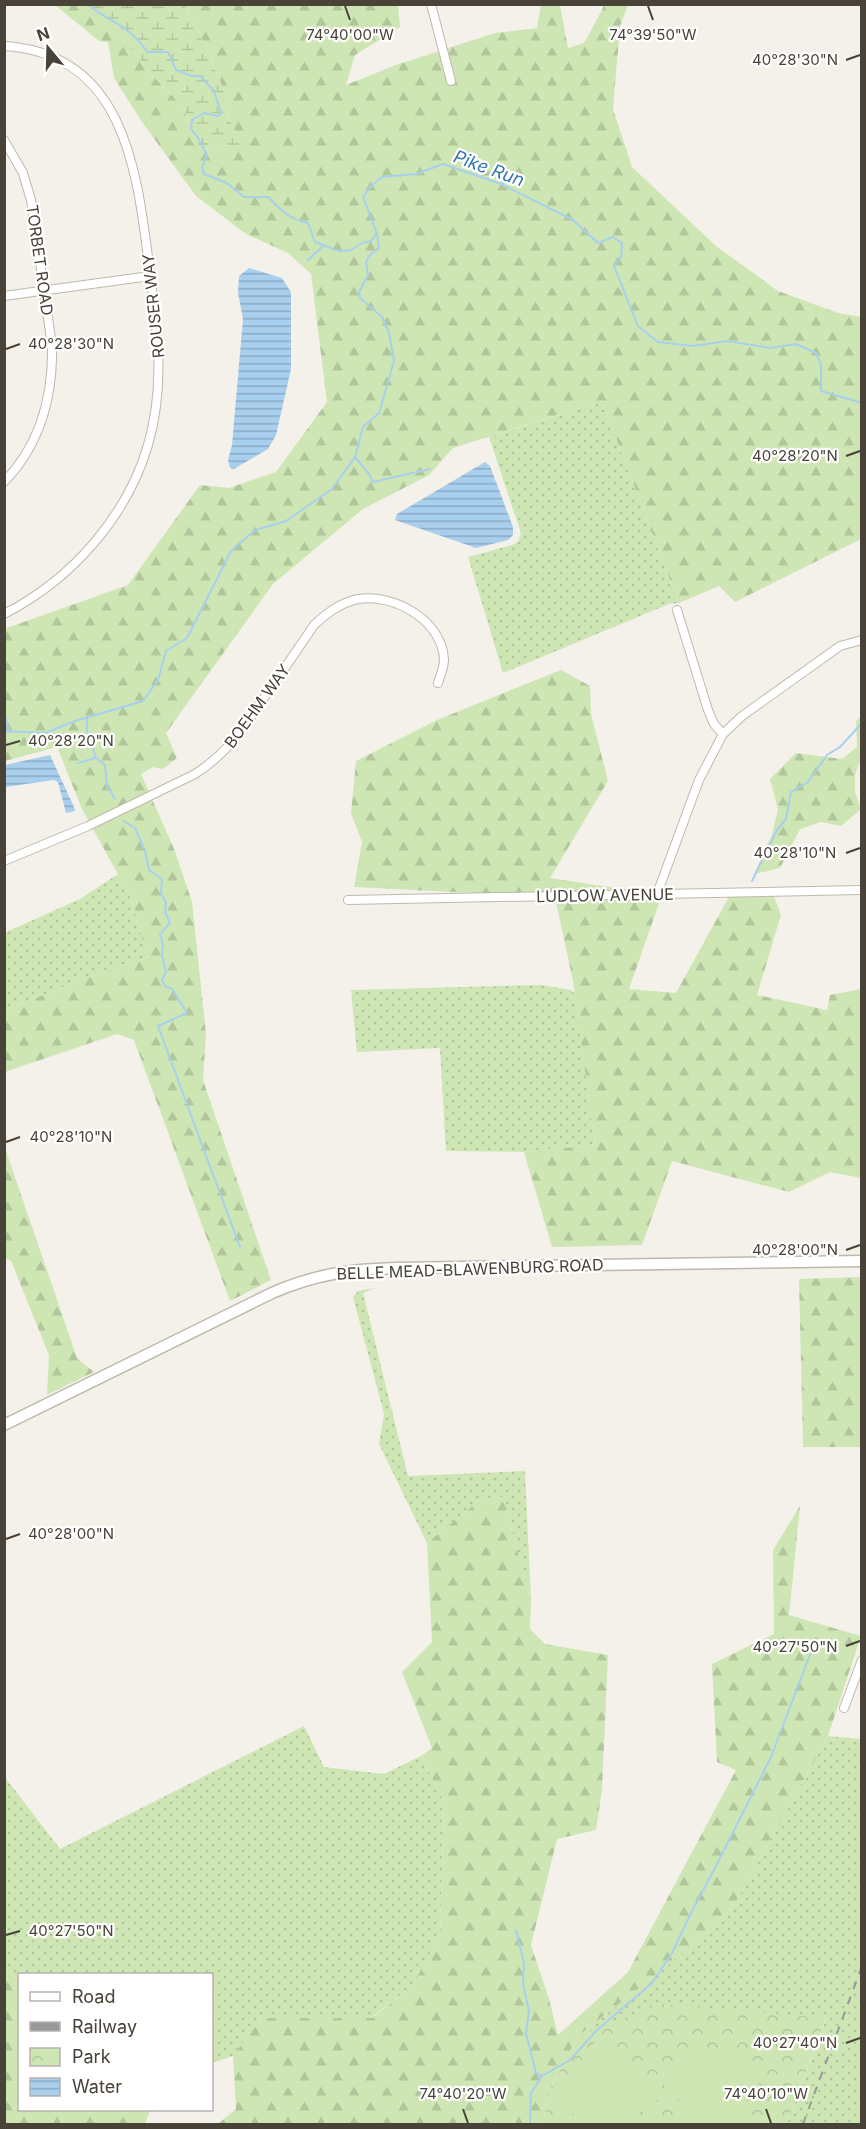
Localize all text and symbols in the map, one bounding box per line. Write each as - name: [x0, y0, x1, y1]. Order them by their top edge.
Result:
- north arrow: [18, 18, 78, 78]
- text: N: [34, 22, 52, 45]
- text: 74°40'00"W: [306, 25, 394, 44]
- text: 74°39'50"W: [609, 25, 697, 44]
- text: 40°28'30"N: [752, 50, 838, 69]
- water label: Pike Run: [451, 146, 527, 190]
- street label: TORBET ROAD: [22, 203, 58, 317]
- street label: ROUSER WAY: [138, 253, 168, 359]
- text: 40°28'30"N: [28, 334, 114, 353]
- text: 40°28'20"N: [752, 446, 838, 465]
- street label: BOEHM WAY: [220, 660, 294, 752]
- text: 40°28'20"N: [28, 731, 114, 750]
- text: 40°28'10"N: [754, 843, 836, 862]
- street label: LUDLOW AVENUE: [536, 884, 674, 906]
- text: 40°28'10"N: [30, 1127, 112, 1146]
- text: 40°28'00"N: [752, 1240, 838, 1259]
- street label: BELLE MEAD-BLAWENBURG ROAD: [336, 1254, 604, 1284]
- text: 40°28'00"N: [28, 1524, 114, 1543]
- text: 40°27'50"N: [753, 1637, 838, 1656]
- text: 40°27'50"N: [29, 1921, 114, 1940]
- legend: [18, 1973, 213, 2111]
- text: Road: [72, 1986, 115, 2007]
- text: Railway: [72, 2016, 137, 2037]
- text: 40°27'40"N: [753, 2033, 837, 2052]
- text: Park: [72, 2046, 111, 2067]
- text: Water: [72, 2076, 122, 2097]
- text: 74°40'20"W: [419, 2084, 507, 2103]
- text: 74°40'10"W: [724, 2084, 808, 2103]

